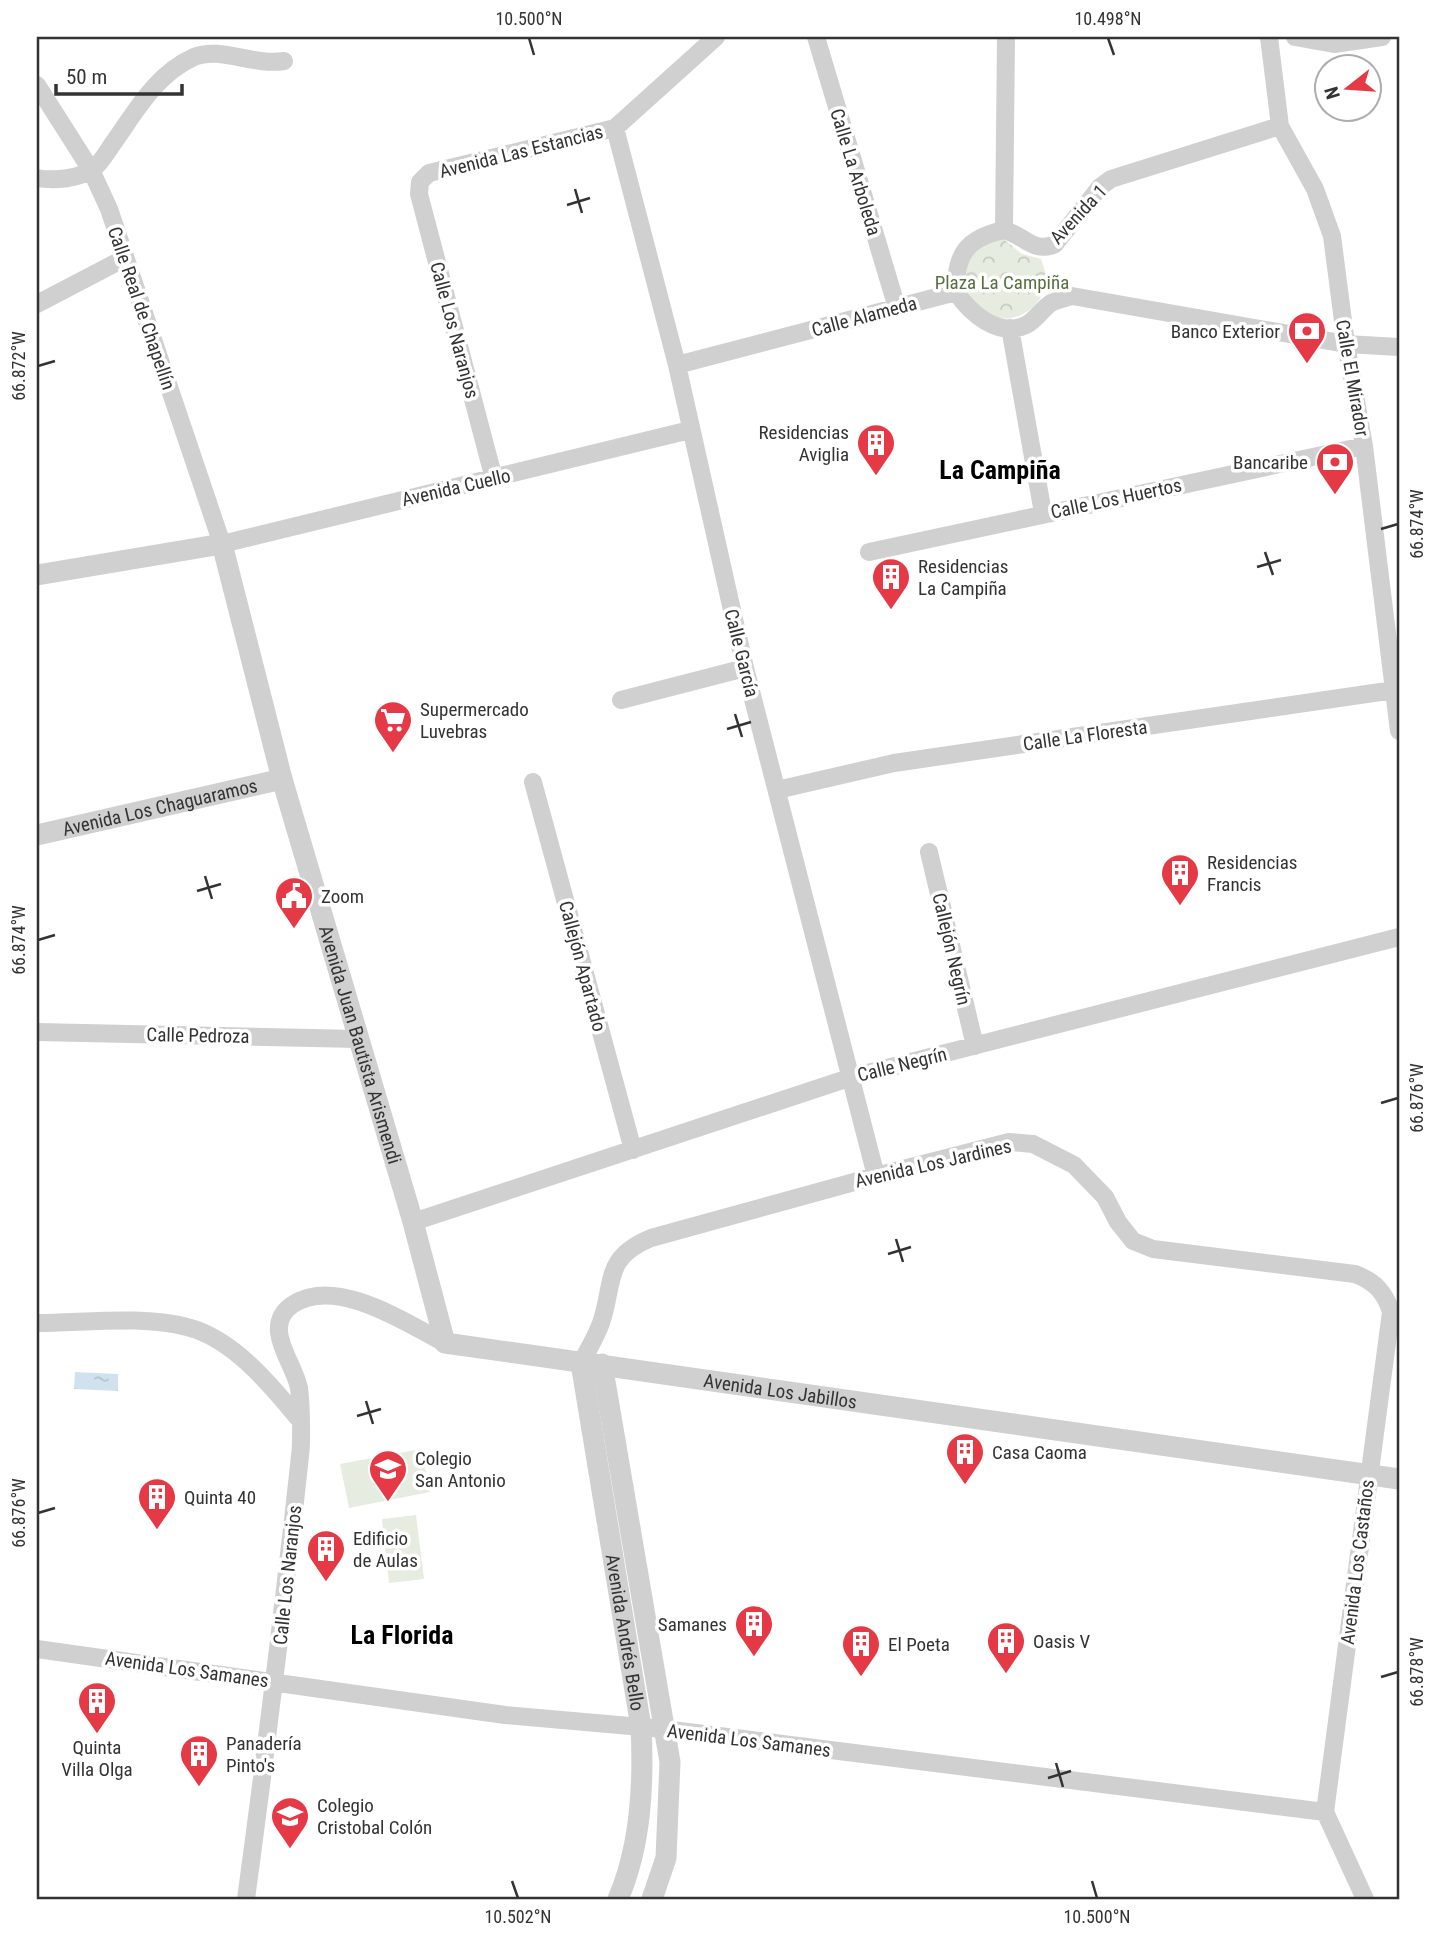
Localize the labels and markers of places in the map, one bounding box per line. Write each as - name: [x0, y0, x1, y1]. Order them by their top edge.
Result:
- bank icon: Banco Exterior: [1286, 310, 1328, 365]
- place label: Banco Exterior: [1171, 320, 1280, 343]
- place label: Residencias Aviglia: [759, 421, 849, 466]
- building icon: Residencias Aviglia: [855, 422, 897, 477]
- bank icon: Bancaribe: [1314, 441, 1356, 496]
- place label: Bancaribe: [1233, 451, 1308, 474]
- place label: Residencias La Campiña: [918, 555, 1008, 600]
- building icon: Residencias La Campiña: [870, 556, 912, 611]
- place label: Supermercado Luvebras: [420, 698, 529, 743]
- supermarket icon: Supermercado Luvebras: [372, 699, 414, 754]
- place label: Residencias Francis: [1207, 851, 1297, 896]
- building icon: Residencias Francis: [1159, 852, 1201, 907]
- public building icon: Zoom: [273, 875, 315, 930]
- place label: Zoom: [321, 885, 364, 908]
- building icon: Casa Caoma: [944, 1431, 986, 1486]
- place label: Casa Caoma: [992, 1441, 1087, 1464]
- place label: Colegio San Antonio: [415, 1447, 506, 1492]
- school or university icon: Colegio San Antonio: [367, 1448, 409, 1503]
- building icon: Quinta 40: [136, 1476, 178, 1531]
- place label: Quinta 40: [184, 1486, 256, 1509]
- place label: Edificio de Aulas: [353, 1527, 418, 1572]
- building icon: Edificio de Aulas: [305, 1528, 347, 1583]
- building icon: Samanes: [733, 1603, 775, 1658]
- place label: Samanes: [658, 1613, 727, 1636]
- building icon: Oasis V: [985, 1620, 1027, 1675]
- building icon: El Poeta: [840, 1623, 882, 1678]
- place label: Oasis V: [1033, 1630, 1091, 1653]
- place label: El Poeta: [888, 1633, 950, 1656]
- building icon: Quinta Villa Olga: [76, 1680, 118, 1735]
- place label: Panadería Pinto's: [226, 1732, 302, 1777]
- building icon: Panadería Pinto's: [178, 1733, 220, 1788]
- place label: Quinta Villa Olga: [61, 1736, 133, 1781]
- place label: Colegio Cristobal Colón: [317, 1794, 432, 1839]
- school or university icon: Colegio Cristobal Colón: [269, 1795, 311, 1850]

